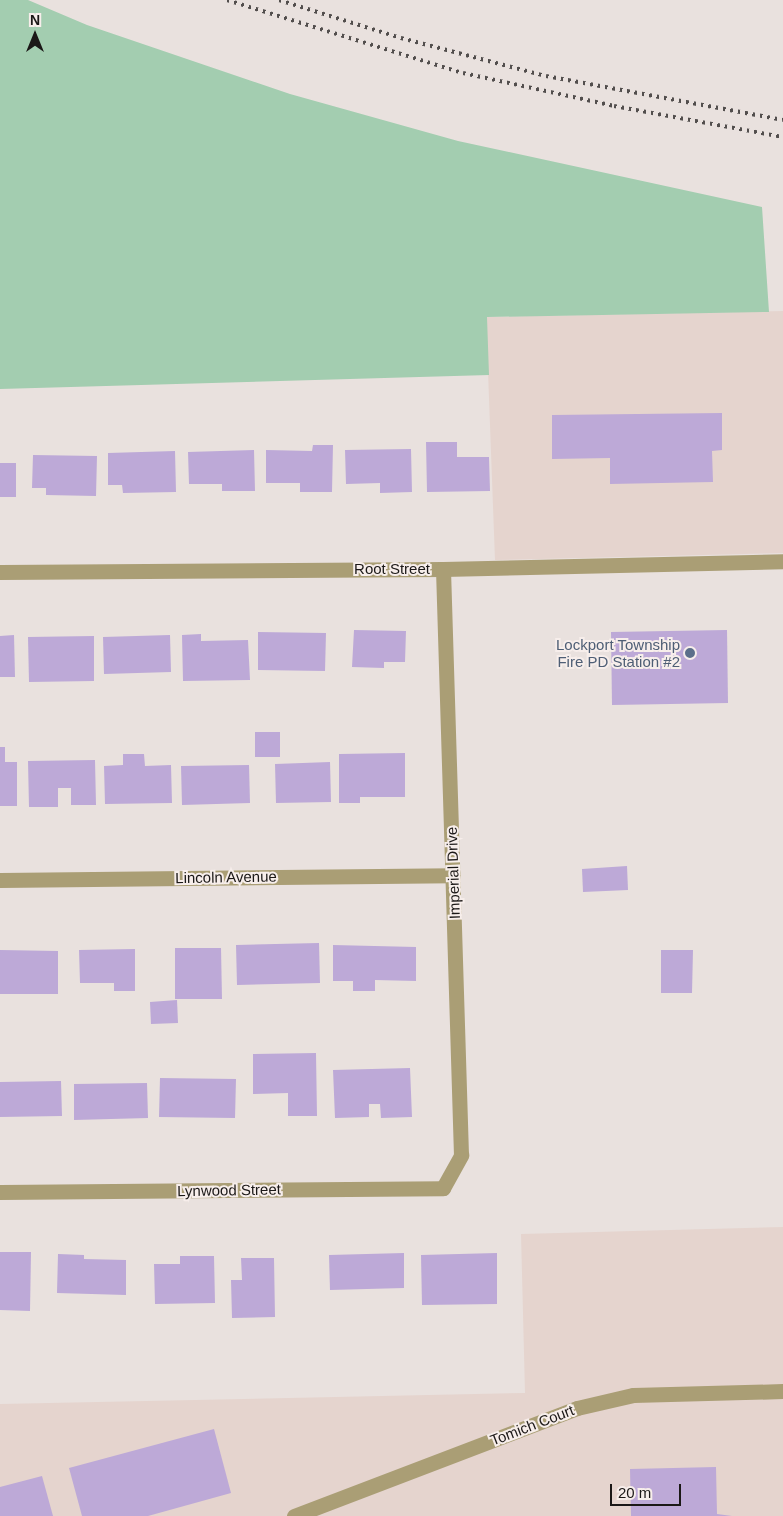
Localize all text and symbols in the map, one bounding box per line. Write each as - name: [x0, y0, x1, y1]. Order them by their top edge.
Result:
- north arrow: [10, 10, 60, 60]
- text: N: [30, 12, 40, 28]
- street label: Root Street: [354, 560, 430, 578]
- place label: Lockport Township Fire PD Station #2: [556, 635, 680, 670]
- marker: Lockport Township Fire PD Station #2: [684, 647, 696, 659]
- street label: Imperial Drive: [442, 826, 464, 920]
- street label: Lincoln Avenue: [175, 867, 277, 887]
- street label: Lynwood Street: [177, 1180, 281, 1200]
- street label: Tomich Court: [488, 1401, 576, 1449]
- scale bar: [613, 1474, 684, 1506]
- text: 20 m: [618, 1484, 651, 1501]

